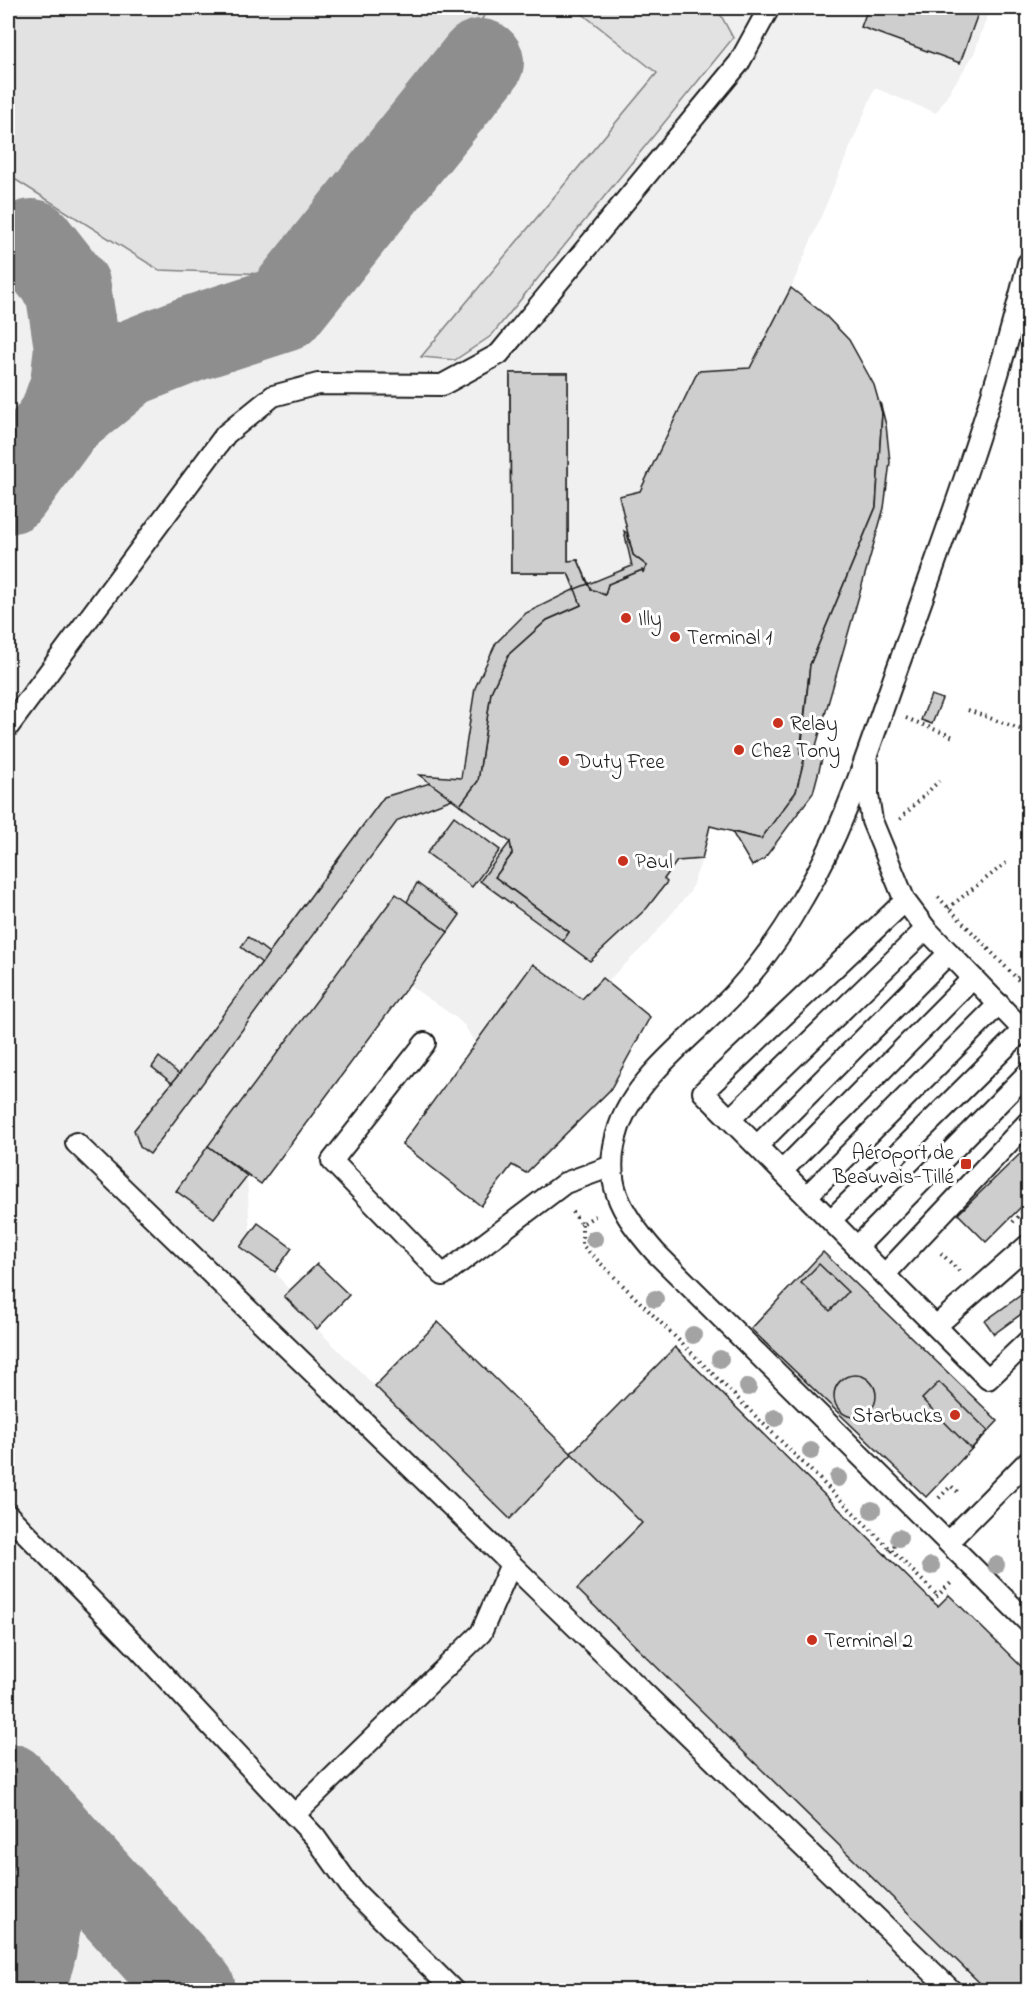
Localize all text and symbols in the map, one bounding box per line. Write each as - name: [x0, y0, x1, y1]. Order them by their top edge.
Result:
- place label: Illy: [638, 605, 662, 637]
- marker: Illy: [619, 611, 633, 625]
- place label: Terminal 1: [687, 624, 772, 654]
- marker: Terminal 1: [668, 630, 682, 644]
- place label: Relay: [790, 710, 838, 742]
- marker: Relay: [771, 716, 785, 730]
- place label: Chez Tony: [751, 737, 840, 769]
- marker: Chez Tony: [732, 743, 746, 757]
- place label: Duty Free: [575, 748, 665, 780]
- marker: Duty Free: [557, 754, 571, 768]
- place label: Paul: [635, 848, 673, 878]
- marker: Paul: [616, 854, 630, 868]
- place label: Aéroport de Beauvais-Tillé: [832, 1139, 955, 1193]
- marker: Aéroport de Beauvais-Tillé: [959, 1157, 973, 1171]
- place label: Starbucks: [852, 1402, 943, 1432]
- marker: Starbucks: [948, 1408, 962, 1422]
- place label: Terminal 2: [824, 1627, 913, 1657]
- marker: Terminal 2: [805, 1633, 819, 1647]

